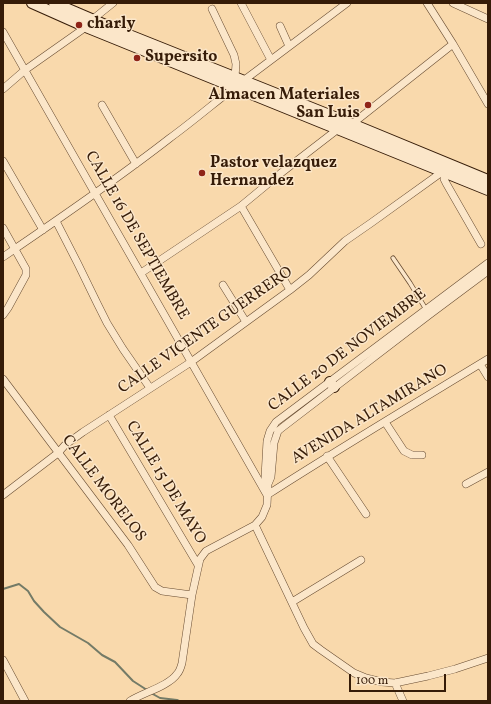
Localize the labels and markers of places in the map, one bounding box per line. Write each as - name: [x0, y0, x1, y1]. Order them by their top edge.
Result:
- place label: charly: [87, 15, 135, 35]
- marker: charly: [74, 20, 84, 30]
- place label: Supersito: [145, 48, 218, 68]
- marker: Supersito: [132, 53, 142, 63]
- place label: Almacen Materiales San Luis: [208, 86, 360, 124]
- marker: Almacen Materiales San Luis: [363, 100, 373, 110]
- place label: Pastor velazquez Hernandez: [210, 154, 337, 192]
- marker: Pastor velazquez Hernandez: [197, 168, 207, 178]

